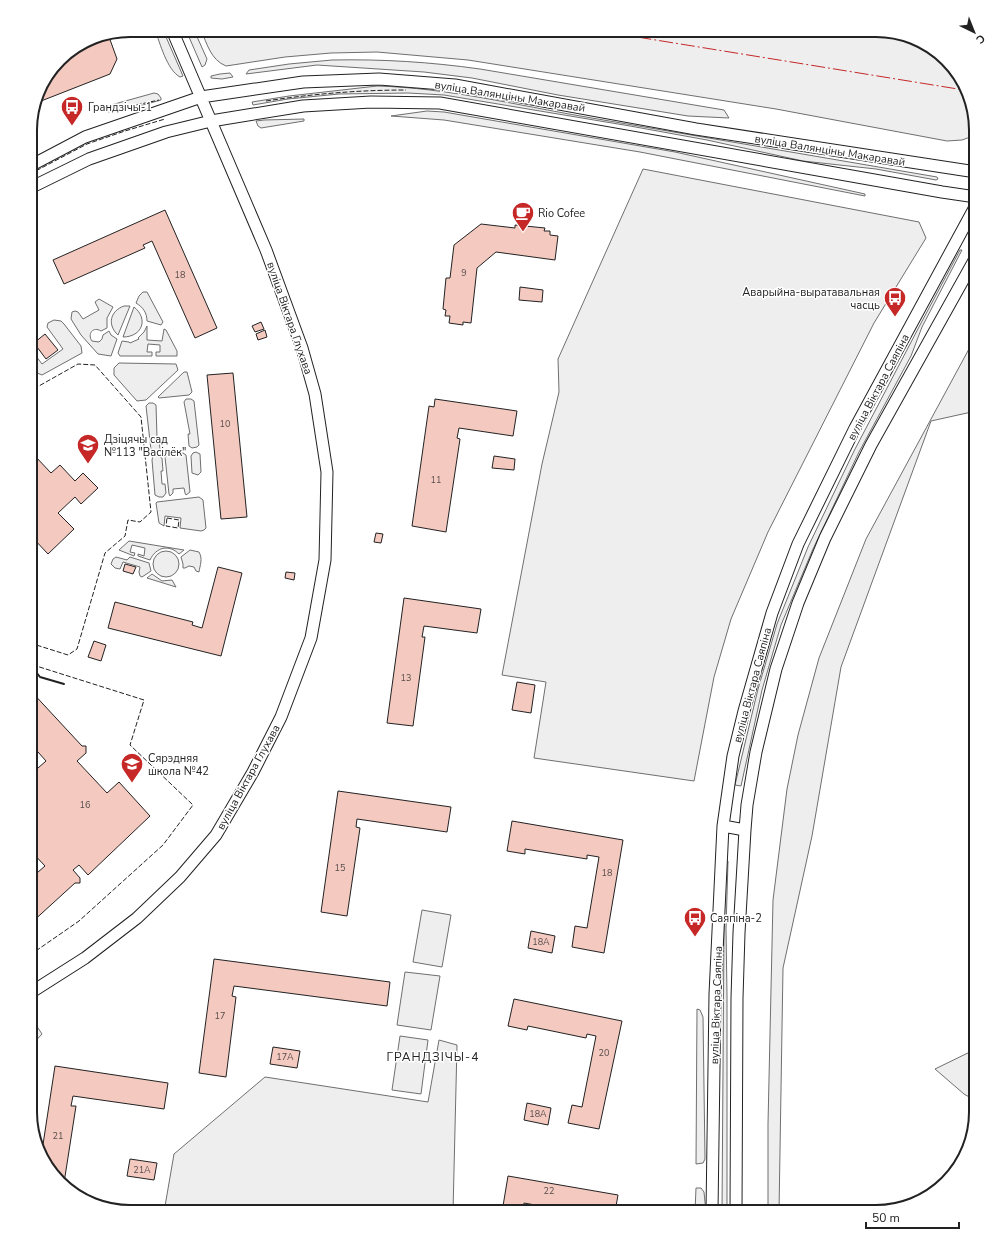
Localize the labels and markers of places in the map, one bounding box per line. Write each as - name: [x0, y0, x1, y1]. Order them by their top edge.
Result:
- bus stop icon: Грандзічы-1: [59, 94, 85, 127]
- place label: Грандзічы-1: [88, 100, 152, 115]
- cafe icon: Rio Cofee: [510, 200, 536, 233]
- place label: Rio Cofee: [538, 206, 585, 221]
- place label: Аварыйна-выратавальная часць: [742, 285, 880, 313]
- bus stop icon: Аварыйна-выратавальная часць: [882, 285, 908, 318]
- school or university icon: Дзіцячы сад №113 "Васілёк": [75, 432, 101, 465]
- place label: Дзіцячы сад №113 "Васілёк": [104, 432, 186, 460]
- school or university icon: Сярэдняя школа №42: [119, 751, 145, 784]
- place label: Сярэдняя школа №42: [148, 751, 209, 779]
- bus stop icon: Саяпіна-2: [682, 905, 708, 938]
- place label: Саяпіна-2: [710, 911, 762, 926]

